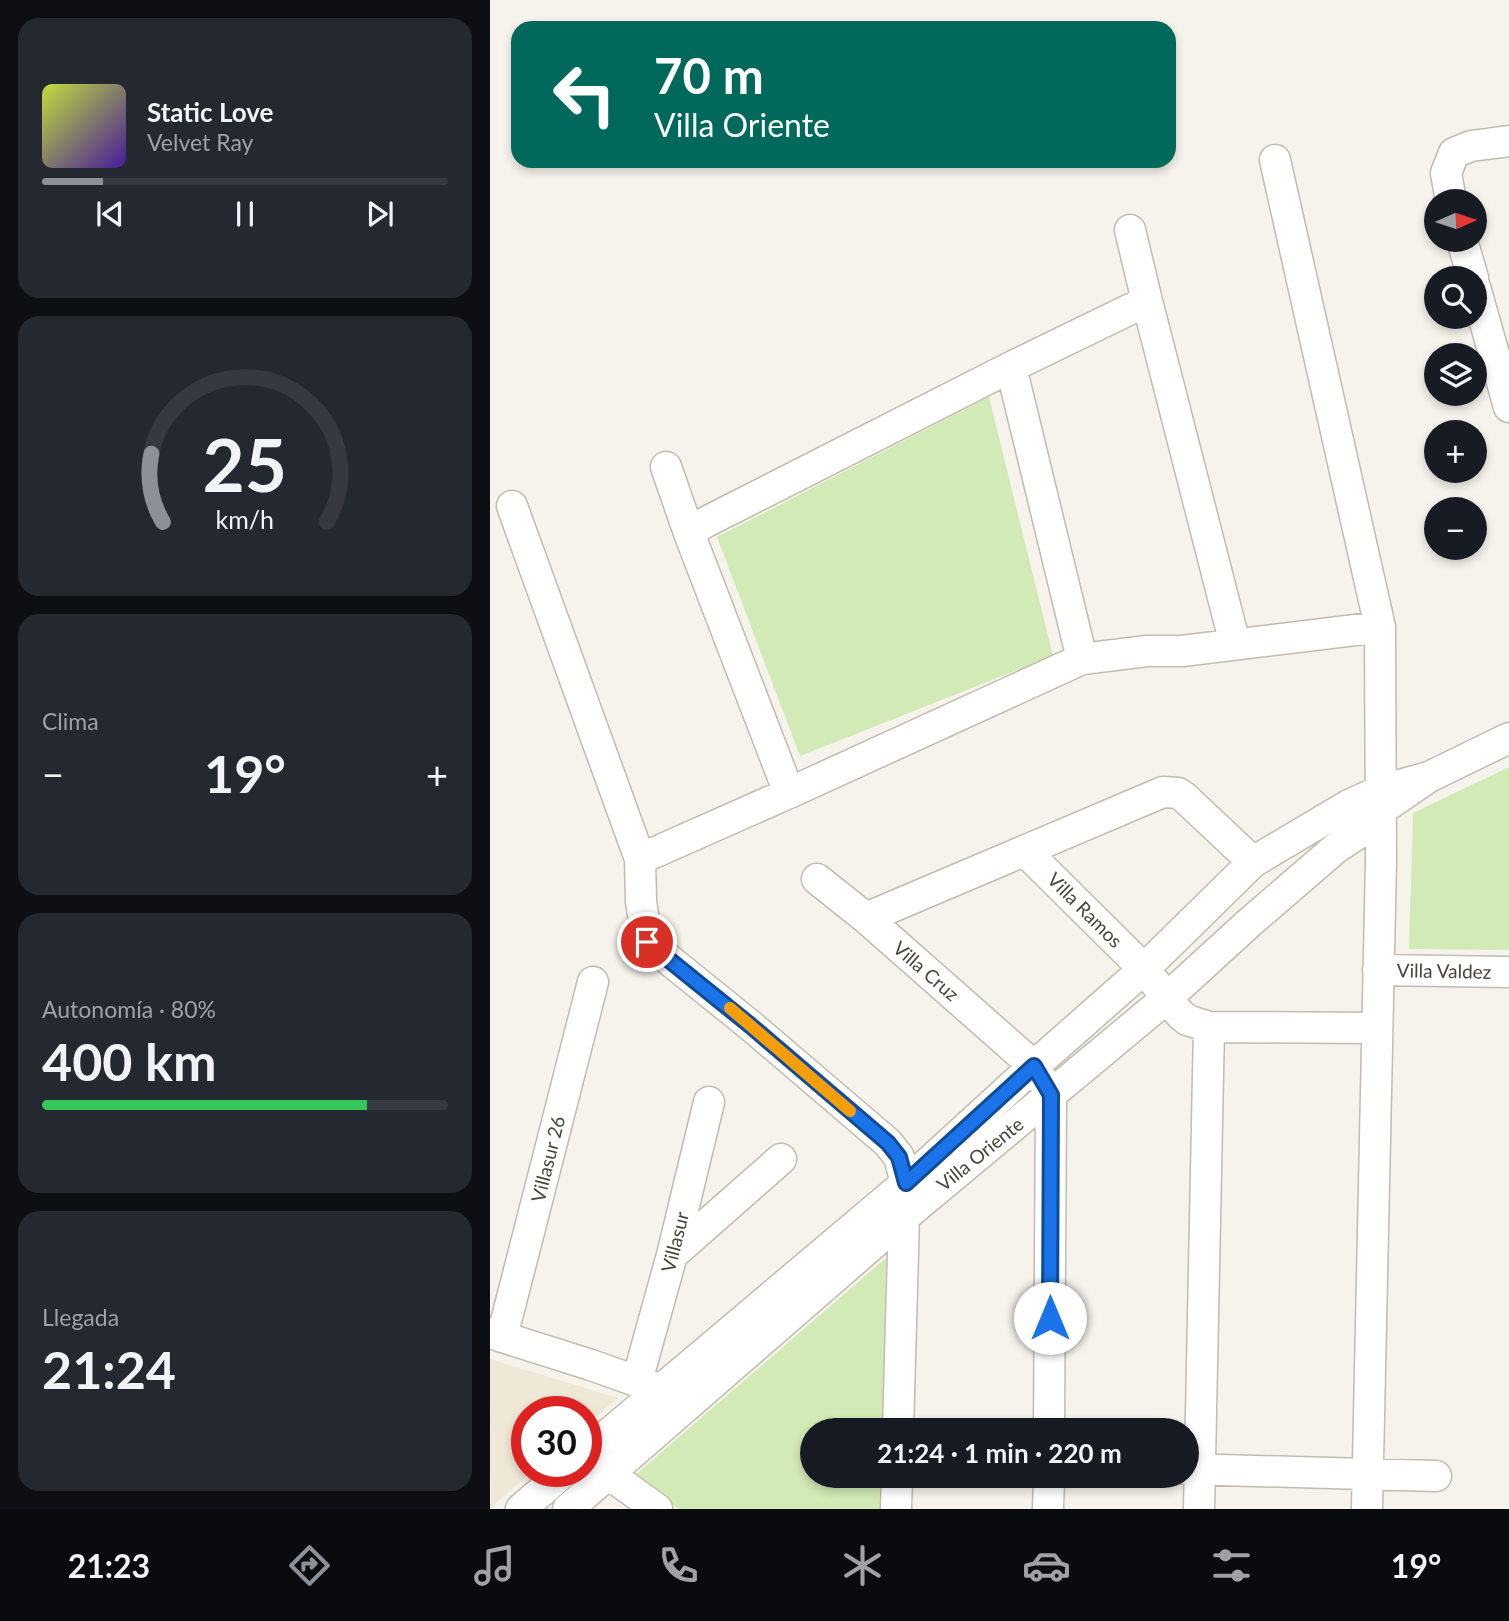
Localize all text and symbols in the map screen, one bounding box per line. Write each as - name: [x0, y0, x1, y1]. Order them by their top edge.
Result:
- text: 70 m: [654, 46, 764, 104]
- icon: left: [539, 49, 630, 140]
- text: Static Love: [147, 96, 274, 128]
- text: Villa Oriente: [654, 105, 830, 144]
- text: Velvet Ray: [147, 128, 253, 156]
- north arrow: [1424, 189, 1488, 252]
- map controls: [1424, 189, 1487, 560]
- icon: previous: [91, 195, 129, 233]
- icon: pause: [226, 195, 264, 233]
- icon: next: [361, 195, 399, 233]
- button: search: [1424, 266, 1487, 329]
- button: layers: [1424, 343, 1487, 406]
- button: +: [1424, 420, 1487, 483]
- text: 25: [203, 421, 287, 509]
- button: −: [1424, 497, 1487, 560]
- text: km/h: [216, 504, 274, 534]
- text: Clima: [42, 707, 99, 735]
- text: 19°: [204, 742, 286, 804]
- text: −: [42, 751, 64, 797]
- text: +: [426, 751, 448, 797]
- street label: Villa Ramos: [1043, 867, 1128, 952]
- pin: [617, 912, 677, 972]
- icon: arrive: [628, 923, 666, 961]
- street label: Villa Cruz: [889, 936, 964, 1005]
- street label: Villa Valdez: [1396, 958, 1492, 983]
- text: Autonomía · 80%: [42, 995, 216, 1023]
- text: 400 km: [42, 1030, 216, 1092]
- street label: Villa Oriente: [932, 1112, 1028, 1195]
- street label: Villasur 26: [526, 1113, 569, 1204]
- street label: Villasur: [656, 1209, 693, 1275]
- position arrow: [1013, 1281, 1087, 1355]
- text: Llegada: [42, 1303, 119, 1331]
- text: 21:24: [42, 1338, 176, 1400]
- speed limit sign: 30: [511, 1396, 602, 1487]
- text: 21:24 · 1 min · 220 m: [877, 1437, 1122, 1469]
- icon: directions: [285, 1541, 334, 1590]
- icon: music: [470, 1541, 519, 1590]
- icon: phone: [654, 1541, 703, 1590]
- icon: climate: [838, 1541, 887, 1590]
- icon: car: [1022, 1541, 1071, 1590]
- icon: filters: [1207, 1541, 1256, 1590]
- text: 21:23: [68, 1546, 150, 1585]
- text: 19°: [1391, 1546, 1441, 1585]

